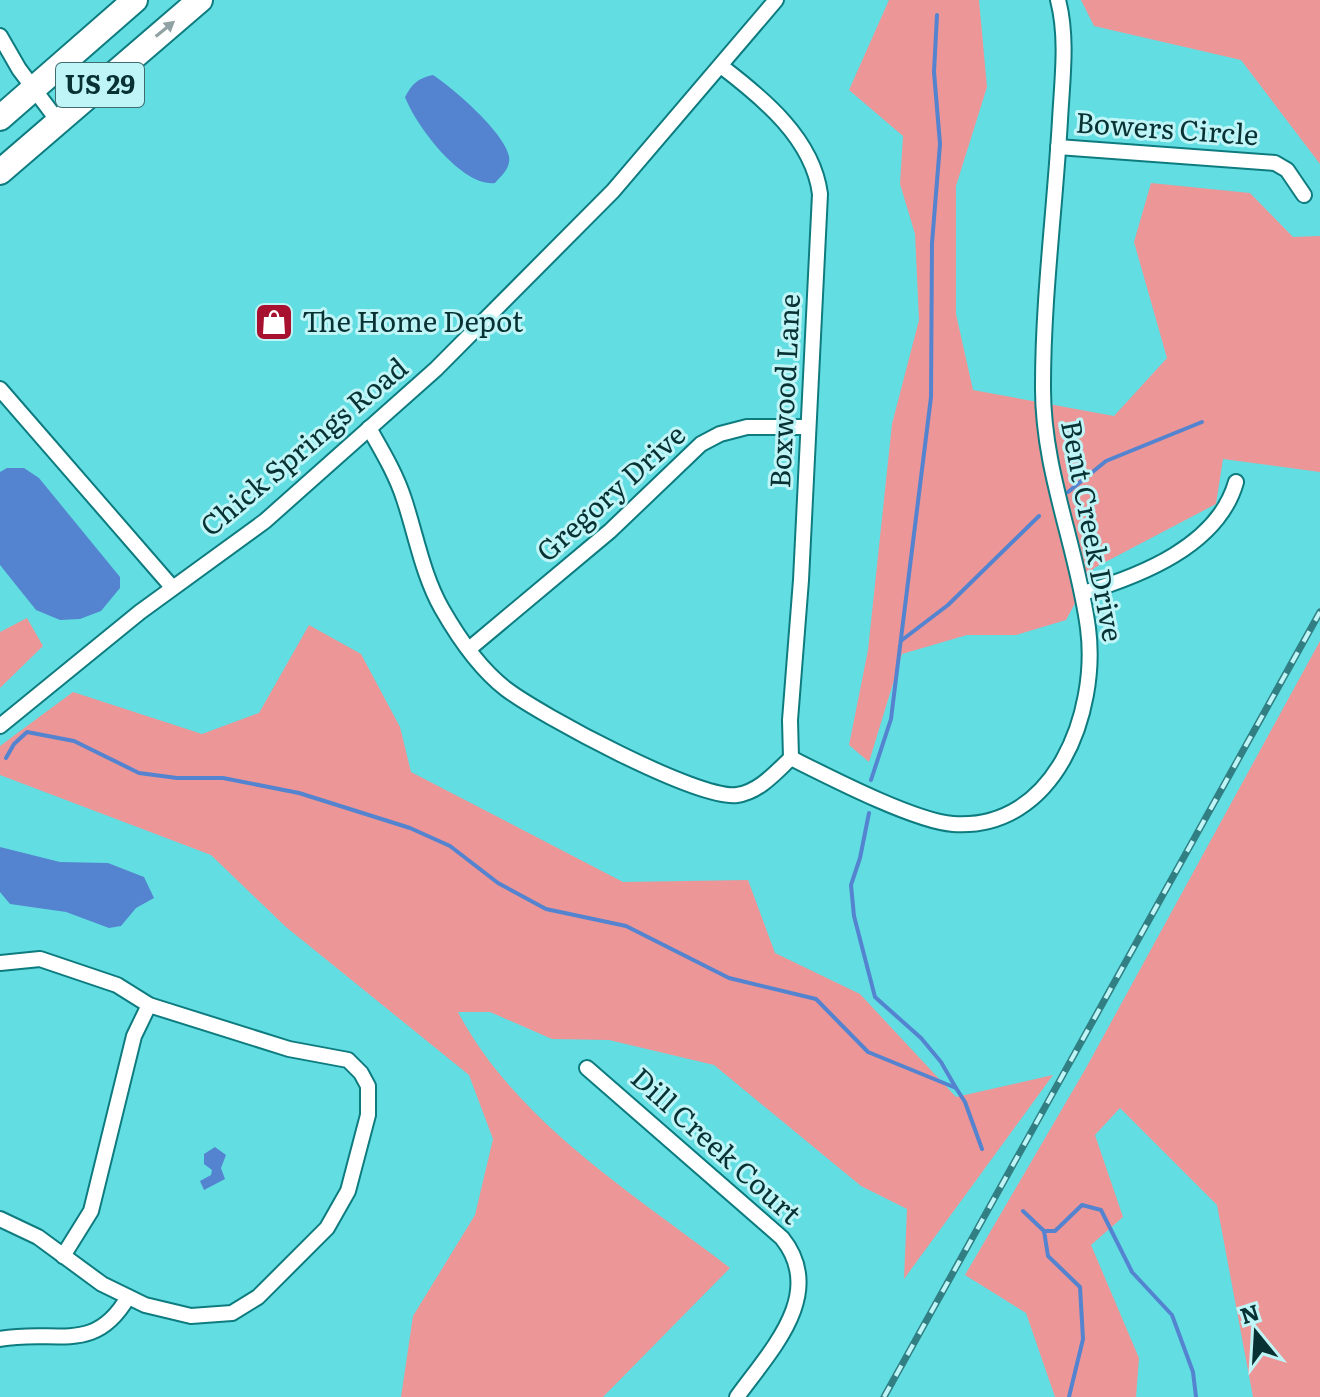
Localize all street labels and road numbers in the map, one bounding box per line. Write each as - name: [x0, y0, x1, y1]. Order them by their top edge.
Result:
- road number: US 29: [56, 63, 144, 107]
- street label: Bowers Circle: [1074, 100, 1260, 154]
- street label: Boxwood Lane: [757, 292, 809, 489]
- street label: Chick Springs Road: [190, 346, 416, 545]
- street label: Gregory Drive: [526, 413, 694, 570]
- street label: Bent Creek Drive: [1052, 416, 1136, 645]
- street label: Dill Creek Court: [623, 1056, 813, 1233]

